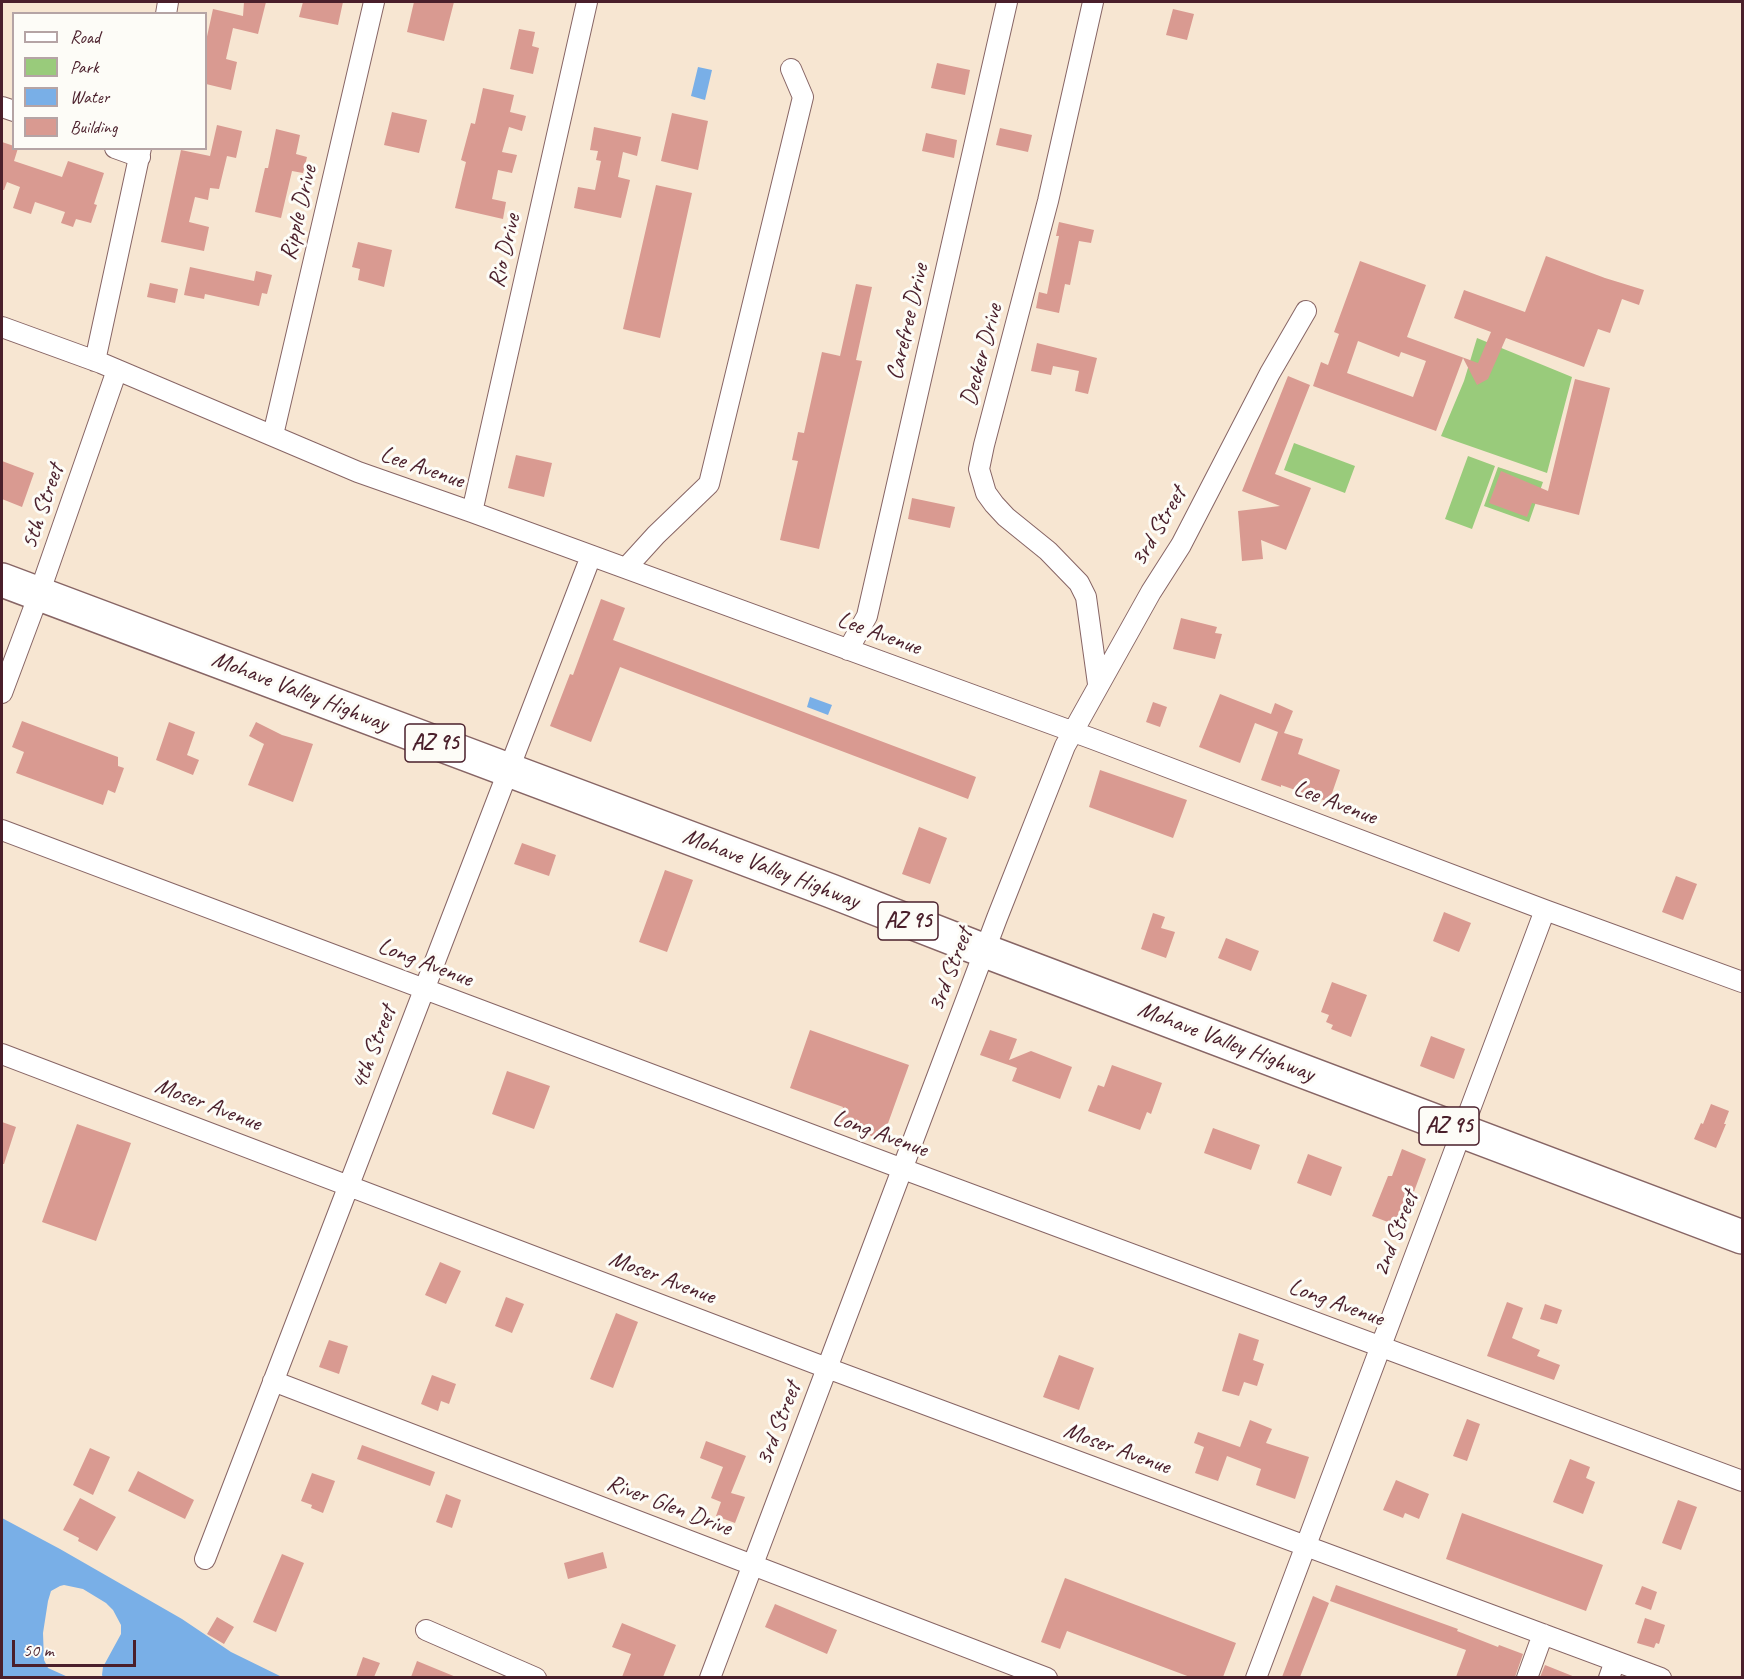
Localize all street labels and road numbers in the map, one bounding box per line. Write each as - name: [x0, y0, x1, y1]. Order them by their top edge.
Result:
- street label: Ripple Drive: [274, 163, 324, 263]
- street label: Rio Drive: [483, 211, 527, 291]
- street label: Carefree Drive: [881, 261, 935, 383]
- street label: Decker Drive: [955, 301, 1009, 409]
- street label: Lee Avenue: [376, 440, 468, 496]
- street label: 5th Street: [15, 461, 71, 553]
- street label: 3rd Street: [1125, 482, 1193, 572]
- street label: Lee Avenue: [833, 606, 925, 662]
- street label: Mohave Valley Highway: [208, 645, 392, 739]
- road number: AZ 95: [405, 724, 465, 762]
- street label: Lee Avenue: [1289, 774, 1381, 832]
- street label: Mohave Valley Highway: [679, 822, 863, 916]
- road number: AZ 95: [878, 902, 938, 940]
- street label: 3rd Street: [922, 924, 980, 1016]
- street label: Long Avenue: [374, 932, 476, 994]
- street label: Mohave Valley Highway: [1134, 995, 1318, 1089]
- street label: 4th Street: [345, 1002, 403, 1094]
- street label: Moser Avenue: [151, 1072, 265, 1138]
- street label: Long Avenue: [829, 1104, 931, 1164]
- road number: AZ 95: [1419, 1107, 1479, 1145]
- street label: 2nd Street: [1367, 1187, 1425, 1281]
- street label: Moser Avenue: [605, 1245, 719, 1311]
- street label: Long Avenue: [1285, 1273, 1387, 1333]
- street label: 3rd Street: [750, 1378, 808, 1470]
- street label: Moser Avenue: [1060, 1416, 1174, 1482]
- street label: River Glen Drive: [603, 1469, 735, 1543]

